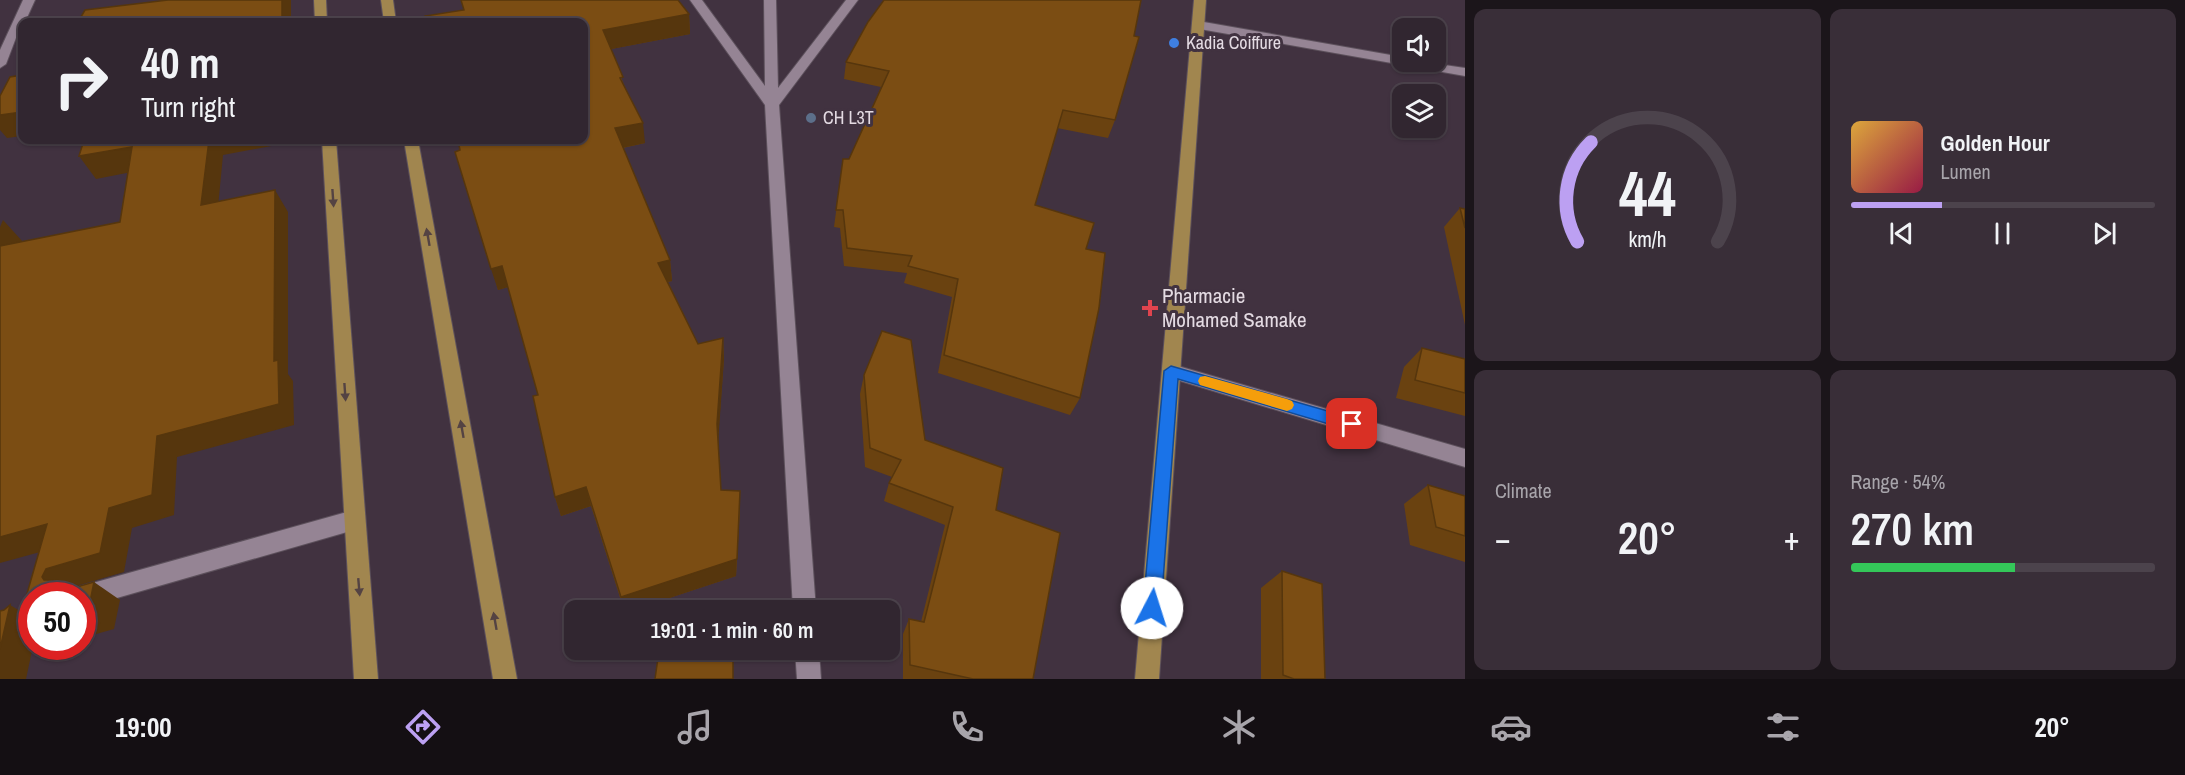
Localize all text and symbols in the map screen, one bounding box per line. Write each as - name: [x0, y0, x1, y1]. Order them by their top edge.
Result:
- map controls: [1392, 18, 1446, 138]
- button: sound: [1392, 18, 1446, 72]
- place label: Kadia Coiffure: [1186, 30, 1281, 55]
- text: 40 m: [141, 35, 220, 91]
- marker: Kadia Coiffure: [1167, 36, 1181, 50]
- icon: right: [42, 42, 120, 120]
- button: layers: [1392, 84, 1446, 138]
- text: Turn right: [141, 89, 235, 125]
- place label: CH L3T: [823, 105, 874, 130]
- marker: CH L3T: [804, 111, 818, 125]
- text: Golden Hour: [1941, 128, 2050, 158]
- text: 44: [1619, 151, 1676, 235]
- text: Lumen: [1941, 158, 1991, 185]
- one-way arrow: [328, 188, 337, 207]
- icon: previous: [1885, 217, 1918, 250]
- icon: pause: [1986, 217, 2019, 250]
- icon: next: [2088, 217, 2121, 250]
- text: km/h: [1628, 226, 1666, 255]
- one-way arrow: [423, 228, 432, 247]
- place label: Pharmacie Mohamed Samake: [1162, 281, 1307, 334]
- marker: Pharmacie Mohamed Samake: [1143, 301, 1157, 315]
- one-way arrow: [341, 383, 350, 402]
- pin: [1326, 398, 1377, 449]
- icon: arrive: [1335, 407, 1368, 440]
- one-way arrow: [457, 420, 466, 439]
- text: Range · 54%: [1851, 468, 1945, 495]
- text: Climate: [1495, 477, 1552, 504]
- text: 270 km: [1851, 498, 1974, 559]
- text: 20°: [1618, 507, 1677, 568]
- text: −: [1495, 516, 1511, 560]
- text: +: [1784, 516, 1799, 560]
- position arrow: [1120, 576, 1184, 640]
- one-way arrow: [354, 578, 364, 597]
- speed limit sign: 50: [18, 582, 96, 660]
- one-way arrow: [490, 612, 499, 631]
- text: 19:01 · 1 min · 60 m: [650, 615, 814, 645]
- icon: directions: [402, 706, 444, 748]
- icon: music: [674, 706, 716, 748]
- icon: phone: [946, 706, 988, 748]
- icon: climate: [1218, 706, 1260, 748]
- icon: car: [1490, 706, 1532, 748]
- icon: filters: [1762, 706, 1804, 748]
- text: 19:00: [115, 709, 172, 745]
- text: 20°: [2034, 709, 2070, 745]

